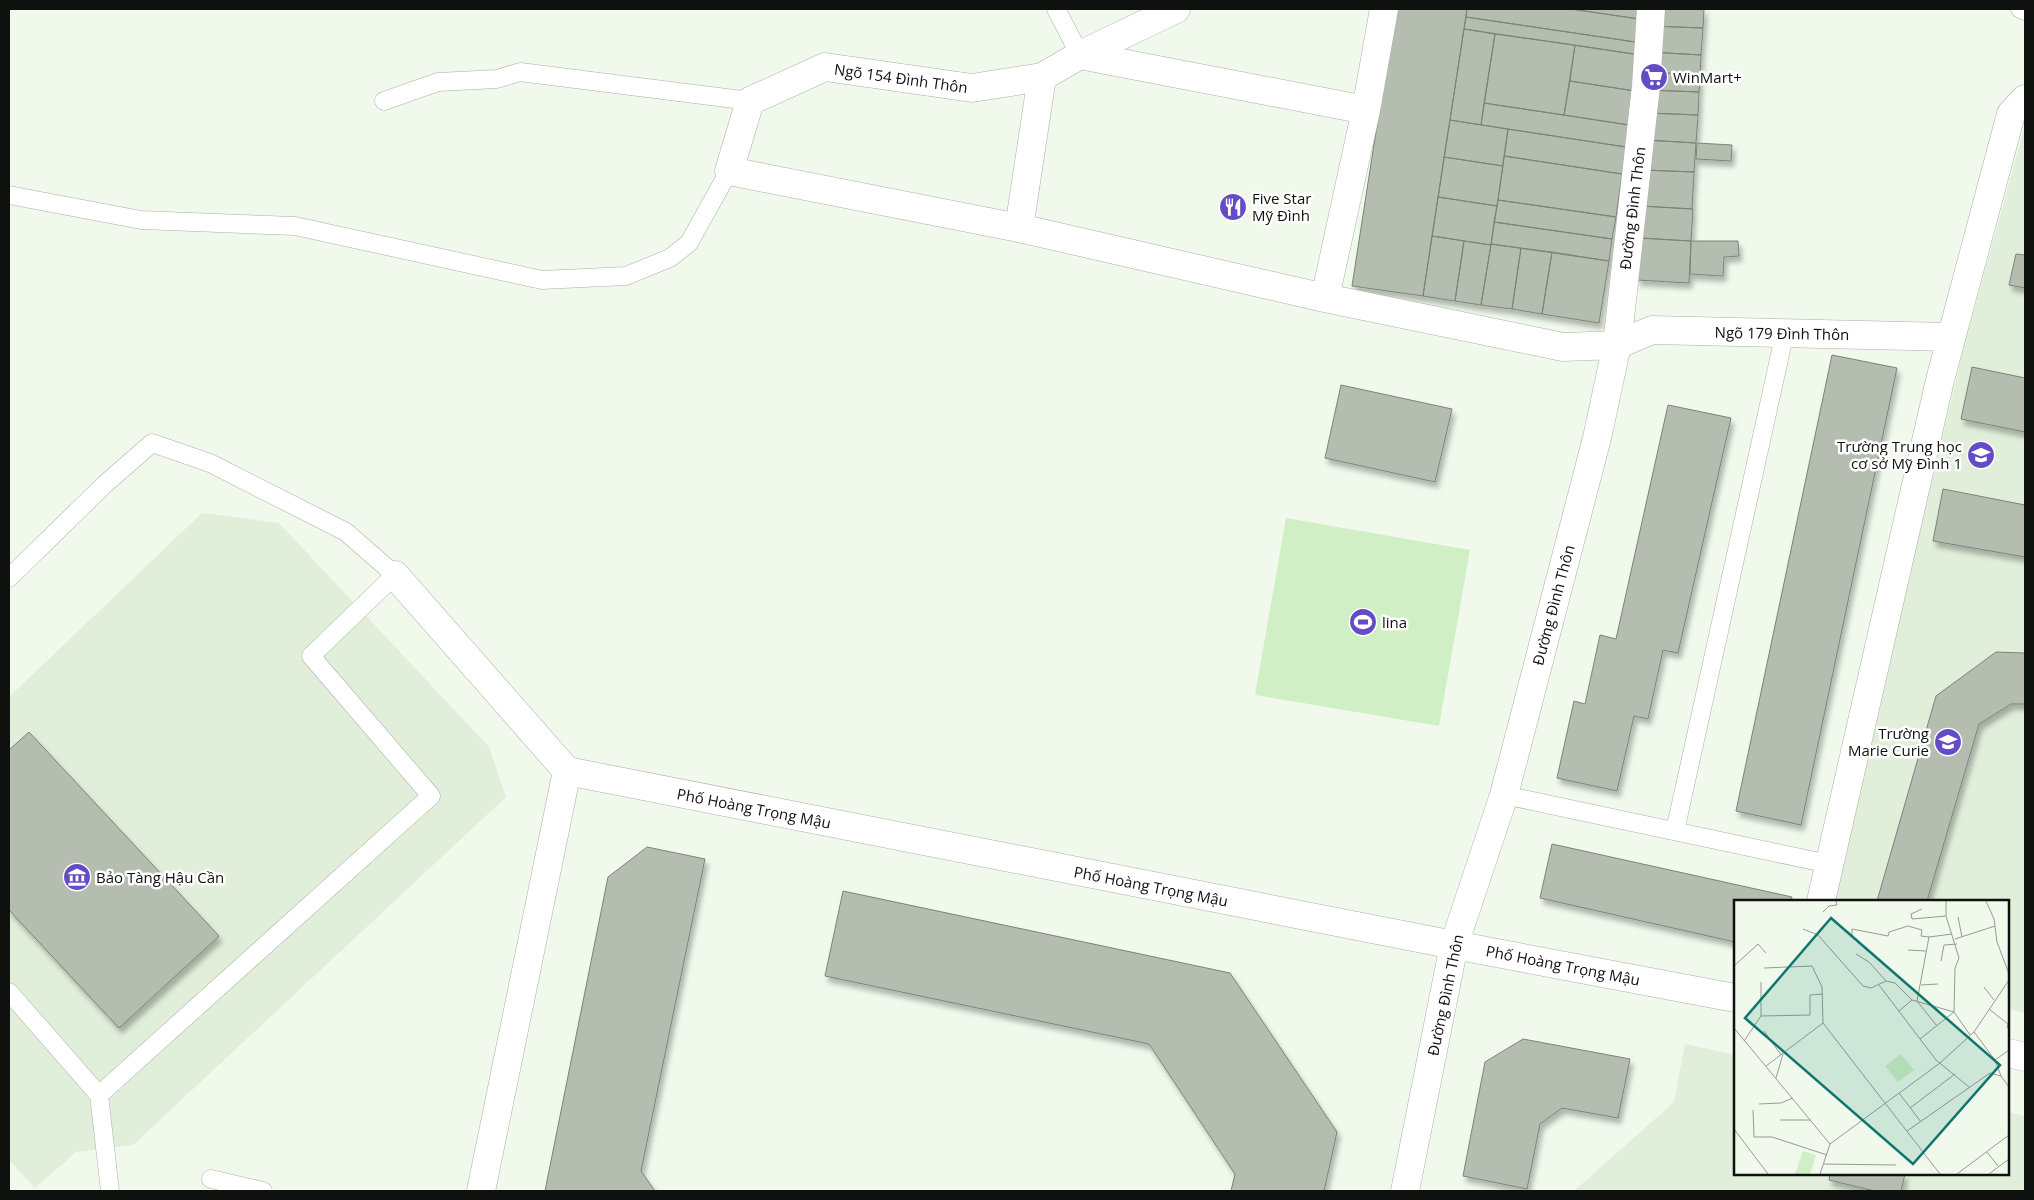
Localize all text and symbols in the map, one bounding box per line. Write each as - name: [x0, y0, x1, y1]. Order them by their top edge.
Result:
- street label: Ngõ 154 Đình Thôn: [833, 59, 969, 97]
- supermarket icon: WinMart+: [1639, 62, 1669, 92]
- place label: WinMart+: [1673, 67, 1742, 87]
- street label: Đường Đình Thôn: [1615, 145, 1649, 271]
- place label: Five Star Mỹ Đình: [1252, 188, 1311, 225]
- restaurant icon: Five Star Mỹ Đình: [1218, 192, 1248, 222]
- street label: Ngõ 179 Đình Thôn: [1715, 322, 1849, 344]
- place label: Trường Trung học cơ sở Mỹ Đình 1: [1837, 436, 1962, 473]
- school or university icon: Trường Trung học cơ sở Mỹ Đình 1: [1966, 440, 1996, 470]
- street label: Đường Đình Thôn: [1527, 543, 1579, 667]
- sports icon: lina: [1348, 607, 1378, 637]
- place label: lina: [1382, 612, 1407, 632]
- place label: Trường Marie Curie: [1848, 723, 1929, 760]
- school or university icon: Trường Marie Curie: [1933, 727, 1963, 757]
- street label: Phố Hoàng Trọng Mậu: [675, 783, 833, 833]
- street label: Phố Hoàng Trọng Mậu: [1072, 861, 1230, 911]
- museum icon: Bảo Tàng Hậu Cần: [62, 862, 92, 892]
- place label: Bảo Tàng Hậu Cần: [96, 867, 224, 887]
- inset map: [1734, 900, 2009, 1175]
- street label: Đường Đình Thôn: [1422, 932, 1468, 1058]
- street label: Phố Hoàng Trọng Mậu: [1484, 940, 1642, 990]

